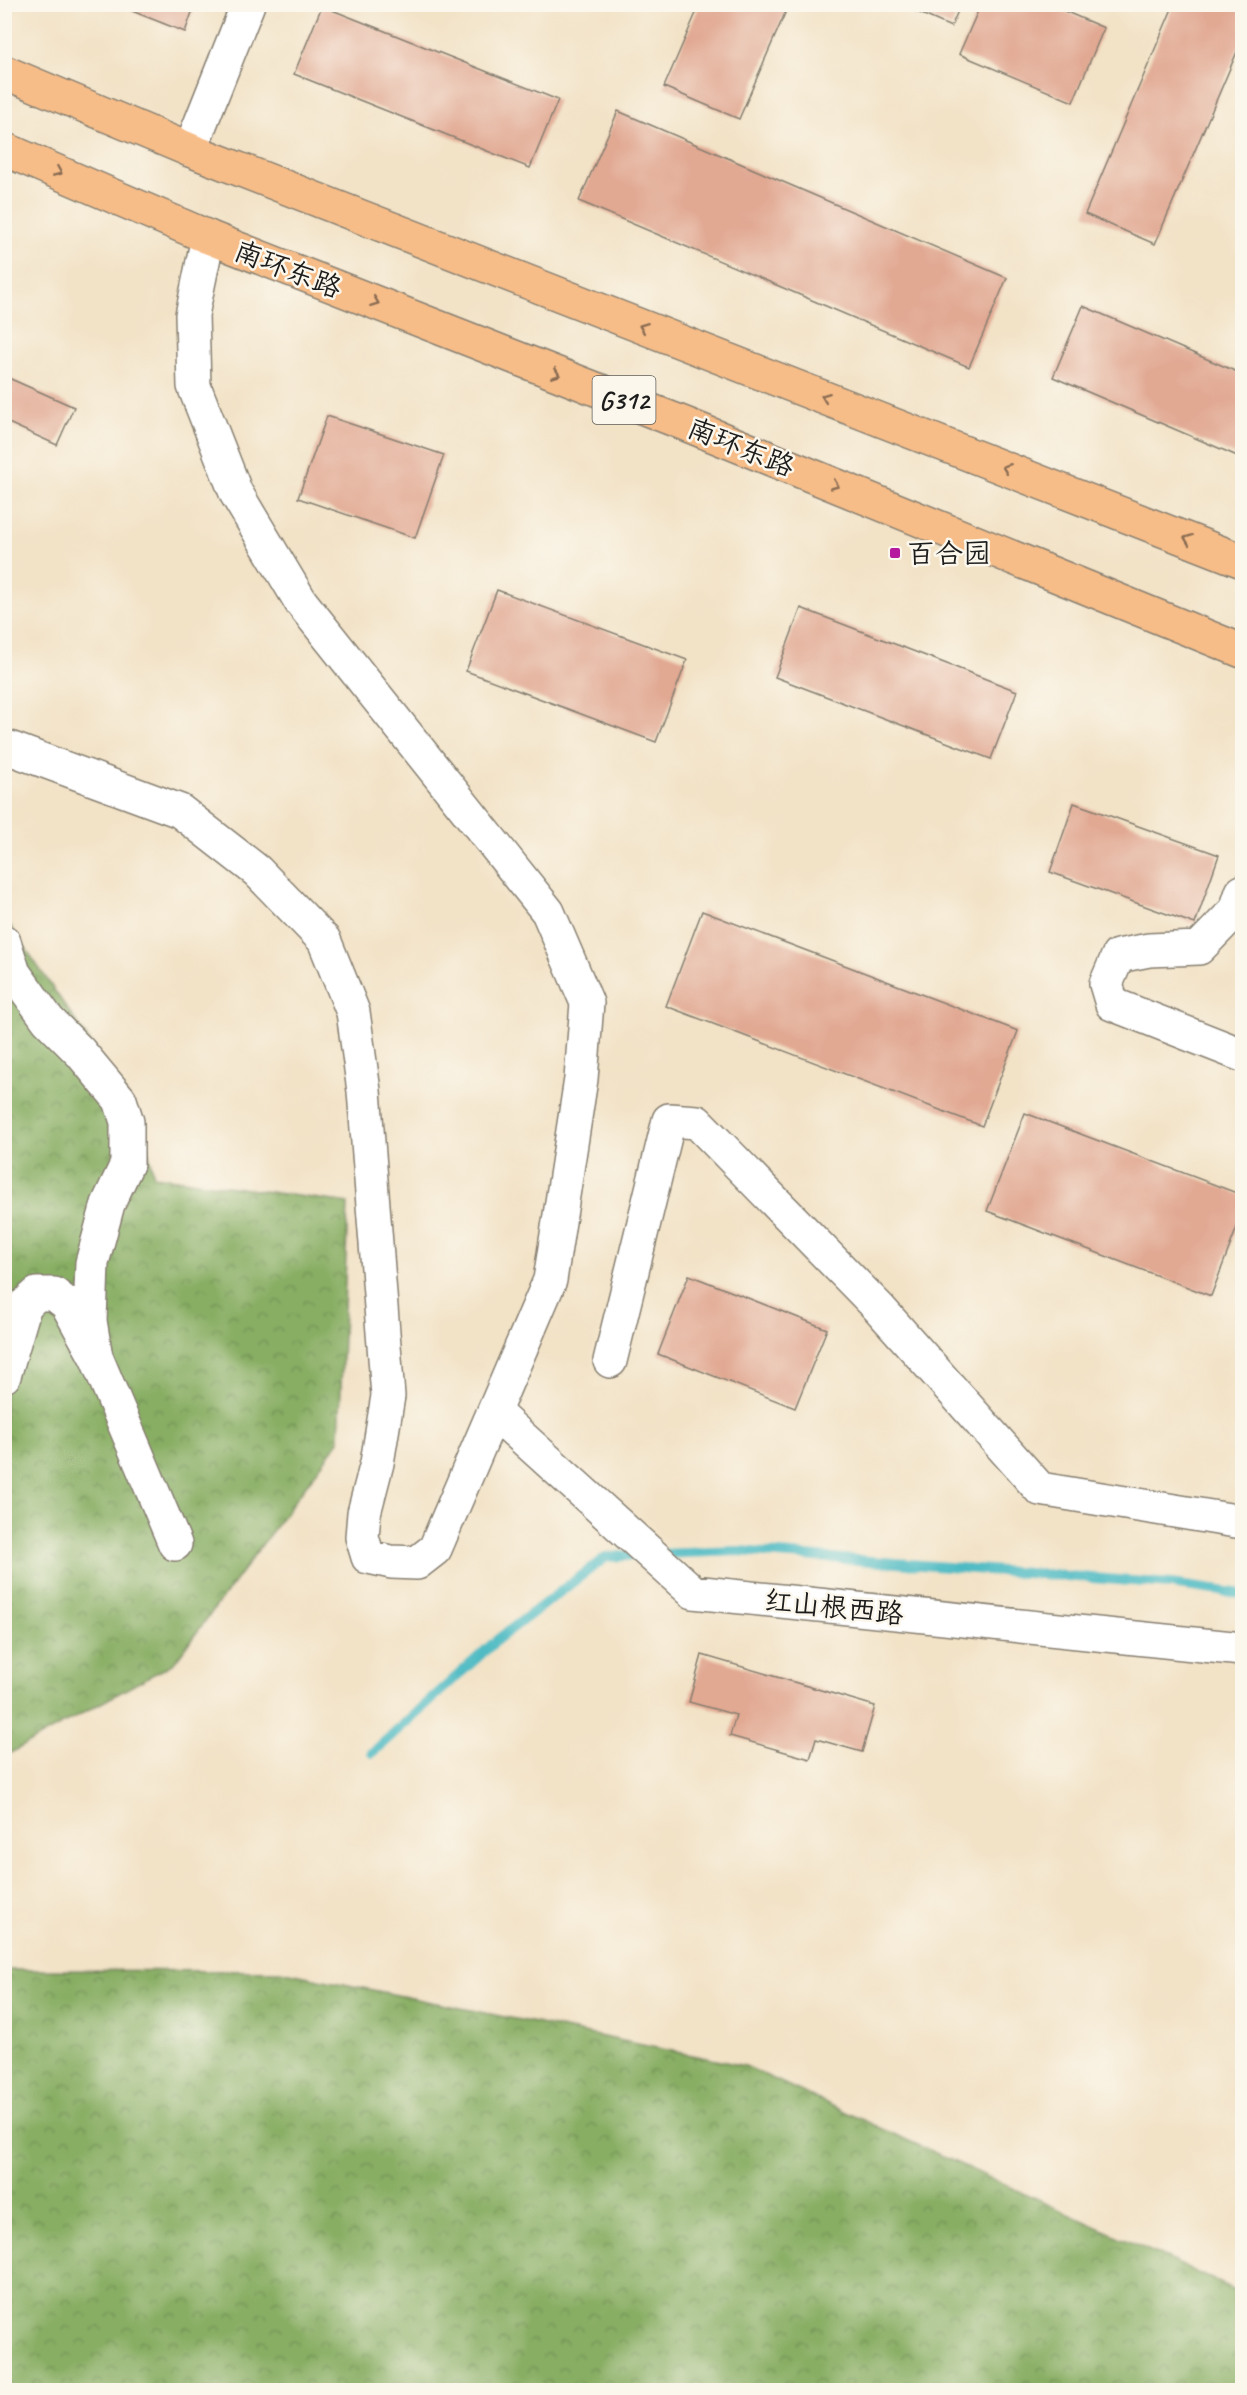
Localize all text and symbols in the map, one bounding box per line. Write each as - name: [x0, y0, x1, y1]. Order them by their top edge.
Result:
- one-way arrow: [52, 165, 63, 177]
- street label: 南环东路: [229, 233, 347, 305]
- one-way arrow: [369, 295, 379, 308]
- one-way arrow: [638, 321, 649, 334]
- one-way arrow: [550, 366, 561, 379]
- road number: G312: [592, 376, 656, 424]
- one-way arrow: [820, 392, 830, 405]
- street label: 南环东路: [683, 410, 799, 484]
- one-way arrow: [1002, 463, 1012, 476]
- one-way arrow: [828, 478, 839, 490]
- one-way arrow: [1183, 534, 1194, 546]
- place label: 百合园: [907, 536, 991, 571]
- marker: 百合园: [888, 546, 902, 560]
- street label: 红山根西路: [763, 1582, 905, 1632]

